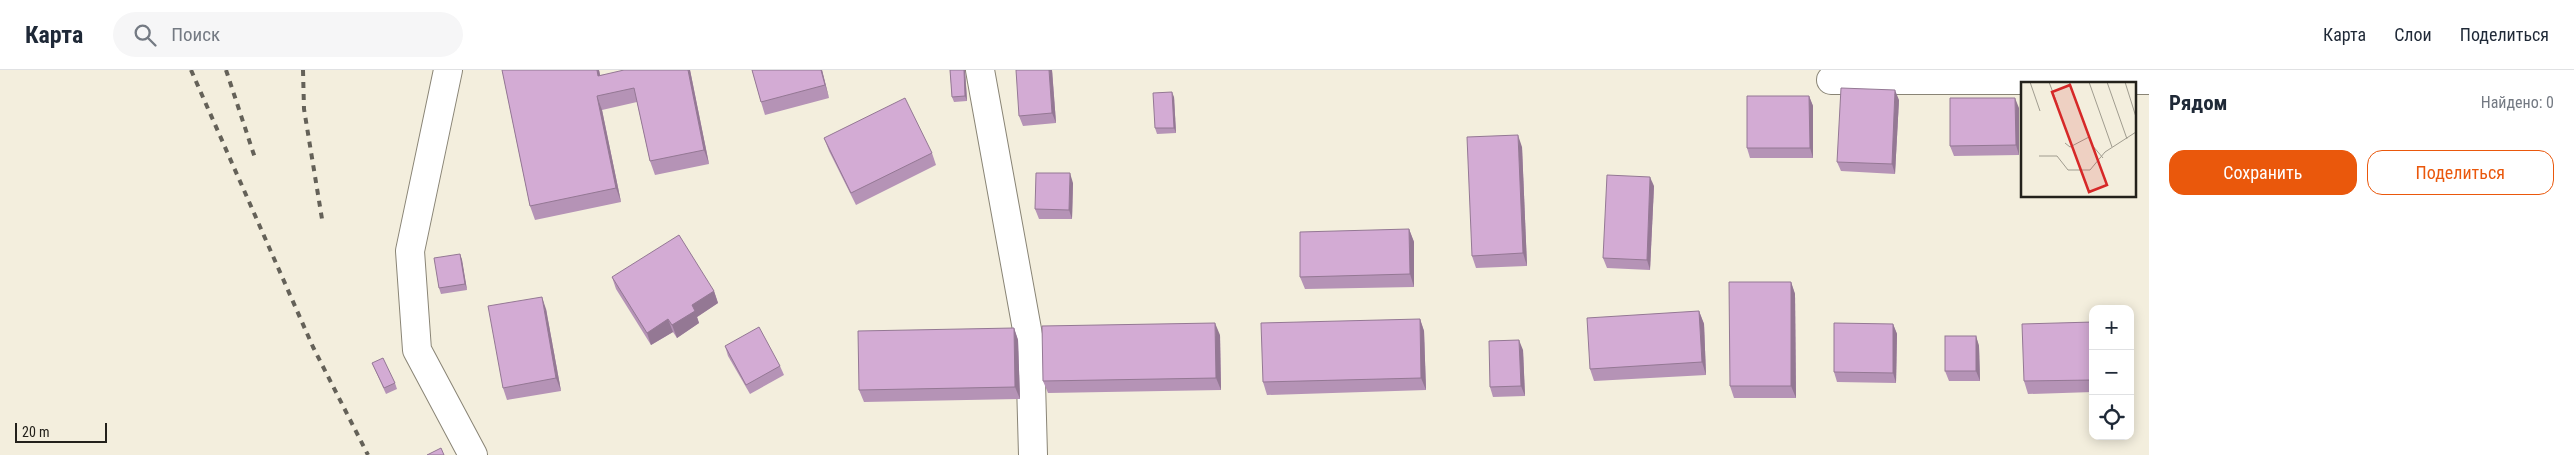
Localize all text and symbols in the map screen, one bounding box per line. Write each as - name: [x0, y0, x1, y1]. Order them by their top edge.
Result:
- search box: [113, 12, 463, 57]
- text: Карта: [25, 21, 83, 49]
- icon: search: [131, 21, 159, 49]
- text: Поиск: [171, 23, 220, 46]
- text: Карта: [2323, 24, 2366, 45]
- text: Слои: [2394, 24, 2432, 45]
- text: Поделиться: [2460, 24, 2549, 45]
- inset map: [2021, 82, 2136, 198]
- text: Рядом: [2169, 91, 2228, 115]
- text: Найдено: 0: [2481, 93, 2554, 112]
- button: Сохранить: [2169, 150, 2357, 195]
- button: Поделиться: [2367, 150, 2554, 195]
- map controls: [2089, 305, 2134, 440]
- button: +: [2089, 305, 2134, 350]
- button: −: [2089, 350, 2134, 395]
- button: locate: [2089, 395, 2134, 440]
- scale bar: [15, 420, 108, 443]
- text: 20 m: [22, 424, 50, 440]

